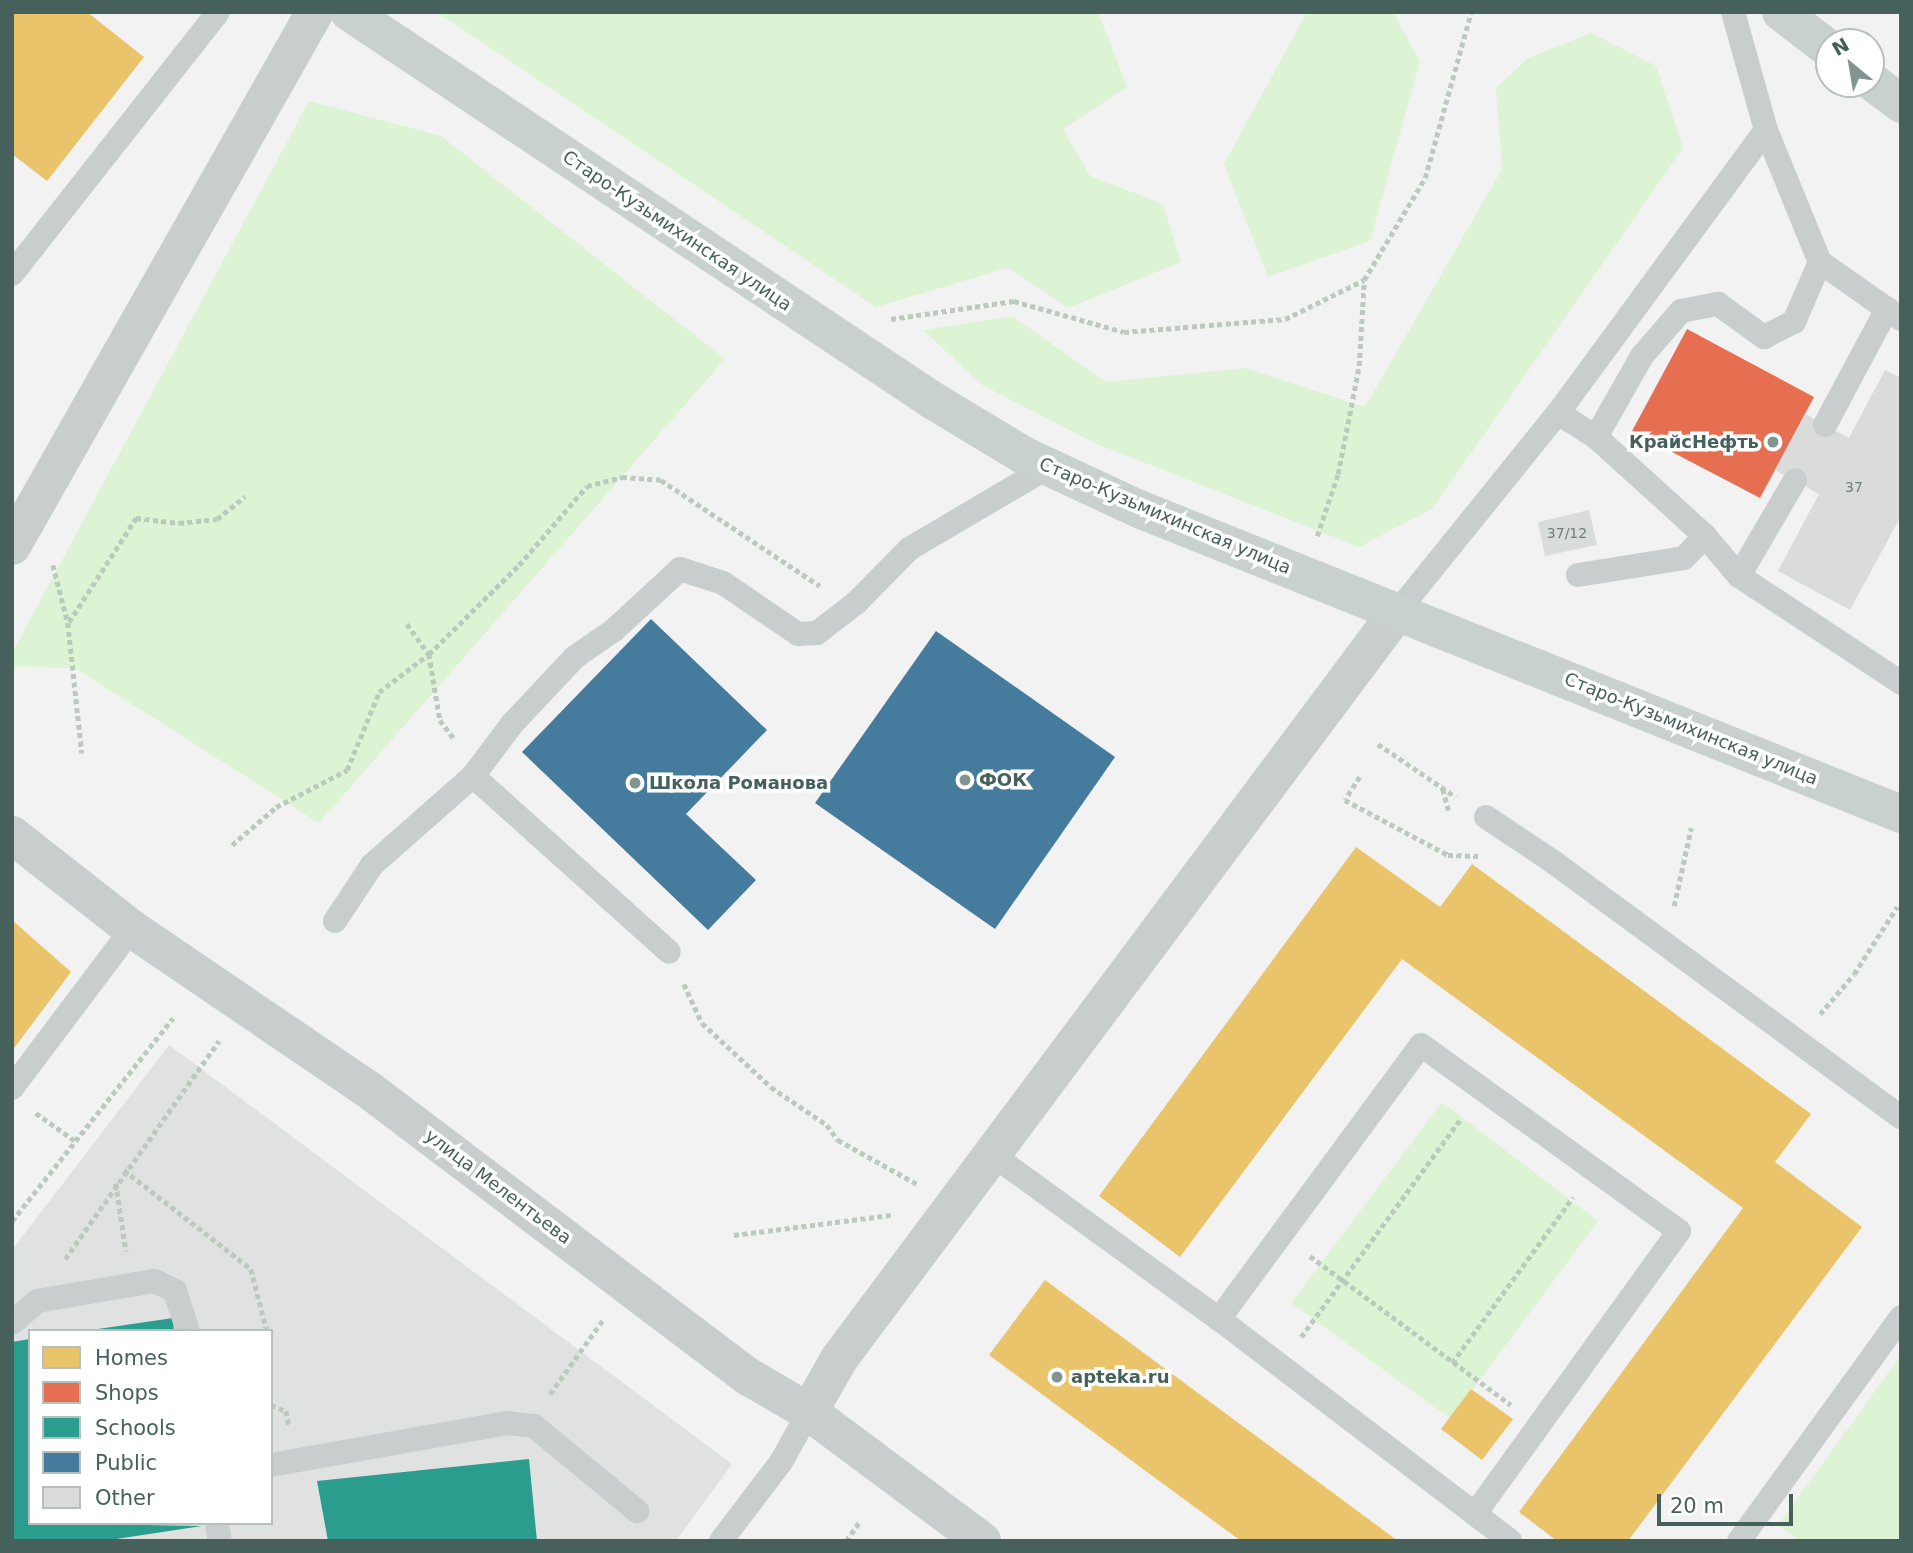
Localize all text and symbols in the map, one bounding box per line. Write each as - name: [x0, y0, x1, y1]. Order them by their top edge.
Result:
- north arrow: [1815, 28, 1885, 98]
- text: N: [1828, 33, 1853, 60]
- street label: Старо-Кузьмихинская улица: [558, 146, 796, 316]
- place label: КрайсНефть: [1629, 431, 1759, 453]
- marker: КрайсНефть: [1765, 434, 1781, 450]
- street label: Старо-Кузьмихинская улица: [1036, 453, 1294, 579]
- house number: 37: [1845, 479, 1863, 495]
- house number: 37/12: [1547, 525, 1587, 541]
- street label: Старо-Кузьмихинская улица: [1561, 668, 1821, 790]
- place label: ФОК: [979, 769, 1027, 791]
- place label: Школа Романова: [649, 772, 828, 794]
- marker: ФОК: [957, 772, 973, 788]
- marker: Школа Романова: [627, 775, 643, 791]
- street label: улица Мелентьева: [421, 1125, 575, 1249]
- legend: [28, 1329, 273, 1525]
- text: Homes: [95, 1346, 168, 1370]
- place label: apteka.ru: [1071, 1366, 1169, 1388]
- marker: apteka.ru: [1049, 1369, 1065, 1385]
- text: Shops: [95, 1381, 159, 1405]
- text: Schools: [95, 1416, 176, 1440]
- text: Public: [95, 1451, 157, 1475]
- scale bar: [1661, 1480, 1798, 1524]
- text: Other: [95, 1486, 155, 1510]
- text: 20 m: [1670, 1494, 1724, 1518]

